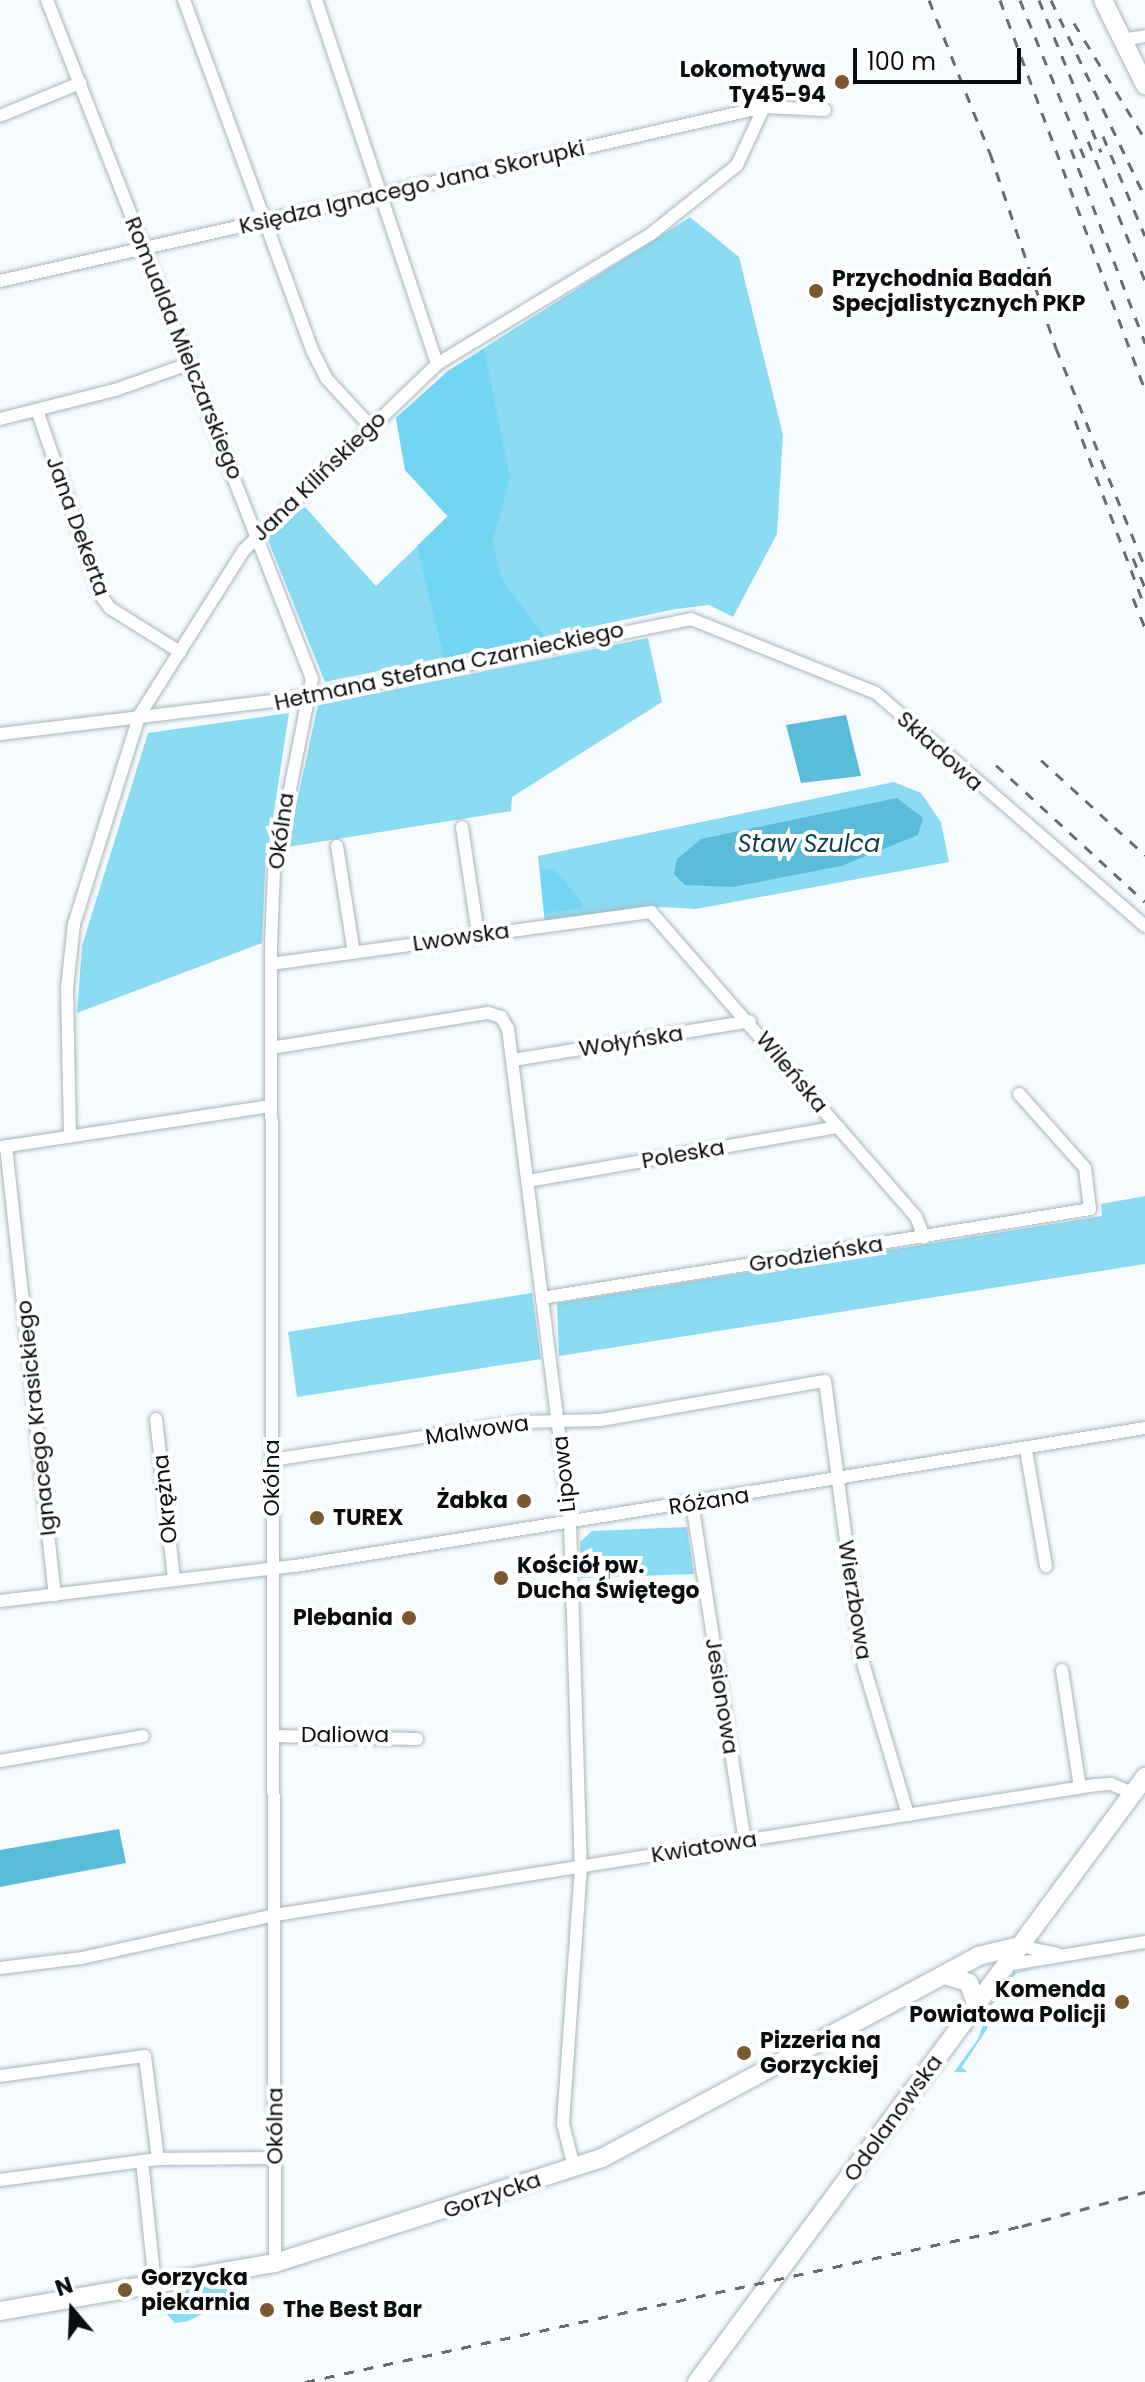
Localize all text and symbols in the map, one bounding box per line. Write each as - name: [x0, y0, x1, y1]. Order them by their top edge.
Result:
- scale bar: [857, 32, 1025, 82]
- text: 100 m: [867, 45, 936, 78]
- place label: Lokomotywa Ty45-94: [680, 56, 826, 108]
- marker: Lokomotywa Ty45-94: [833, 73, 851, 91]
- street label: Księdza Ignacego Jana Skorupki: [237, 134, 587, 240]
- street label: Romualda Mielczarskiego: [119, 213, 249, 483]
- place label: Przychodnia Badań Specjalistycznych PKP: [832, 265, 1085, 316]
- marker: Przychodnia Badań Specjalistycznych PKP: [807, 282, 825, 300]
- street label: Jana Kilińskiego: [247, 405, 391, 547]
- street label: Jana Dekerta: [41, 453, 115, 599]
- street label: Hetmana Stefana Czarnieckiego: [272, 616, 626, 716]
- street label: Składowa: [892, 706, 988, 796]
- street label: Okólna: [263, 791, 299, 871]
- water label: Staw Szulca: [738, 830, 880, 858]
- street label: Lwowska: [411, 917, 511, 957]
- street label: Wołyńska: [577, 1020, 685, 1062]
- street label: Wileńska: [750, 1026, 834, 1118]
- street label: Poleska: [640, 1134, 726, 1174]
- street label: Grodzieńska: [747, 1230, 885, 1278]
- street label: Ignacego Krasickiego: [10, 1299, 62, 1537]
- street label: Malwowa: [424, 1410, 530, 1450]
- street label: Lipowa: [547, 1434, 581, 1514]
- street label: Okólna: [259, 1439, 285, 1517]
- street label: Okrężna: [147, 1453, 183, 1545]
- street label: Różana: [667, 1482, 751, 1520]
- place label: Żabka: [436, 1488, 508, 1514]
- marker: Żabka: [515, 1492, 533, 1510]
- place label: TUREX: [333, 1505, 403, 1531]
- marker: TUREX: [308, 1509, 326, 1527]
- street label: Wierzbowa: [833, 1538, 877, 1662]
- place label: Kościół pw. Ducha Świętego: [517, 1552, 700, 1604]
- marker: Kościół pw. Ducha Świętego: [492, 1569, 510, 1587]
- place label: Plebania: [293, 1605, 393, 1631]
- marker: Plebania: [400, 1609, 418, 1627]
- street label: Jesionowa: [700, 1636, 744, 1756]
- street label: Daliowa: [301, 1722, 389, 1748]
- street label: Kwiatowa: [649, 1826, 759, 1868]
- place label: Komenda Powiatowa Policji: [909, 1976, 1106, 2028]
- marker: Komenda Powiatowa Policji: [1113, 1993, 1131, 2011]
- place label: Pizzeria na Gorzyckiej: [760, 2027, 881, 2078]
- marker: Pizzeria na Gorzyckiej: [735, 2044, 753, 2062]
- street label: Odolanowska: [838, 2049, 948, 2187]
- street label: Okólna: [262, 2087, 288, 2165]
- street label: Gorzycka: [440, 2166, 544, 2224]
- place label: Gorzycka piekarnia: [141, 2264, 250, 2316]
- text: N: [51, 2269, 77, 2304]
- north arrow: [32, 2270, 112, 2350]
- marker: Gorzycka piekarnia: [116, 2281, 134, 2299]
- place label: The Best Bar: [283, 2297, 422, 2323]
- marker: The Best Bar: [258, 2301, 276, 2319]

